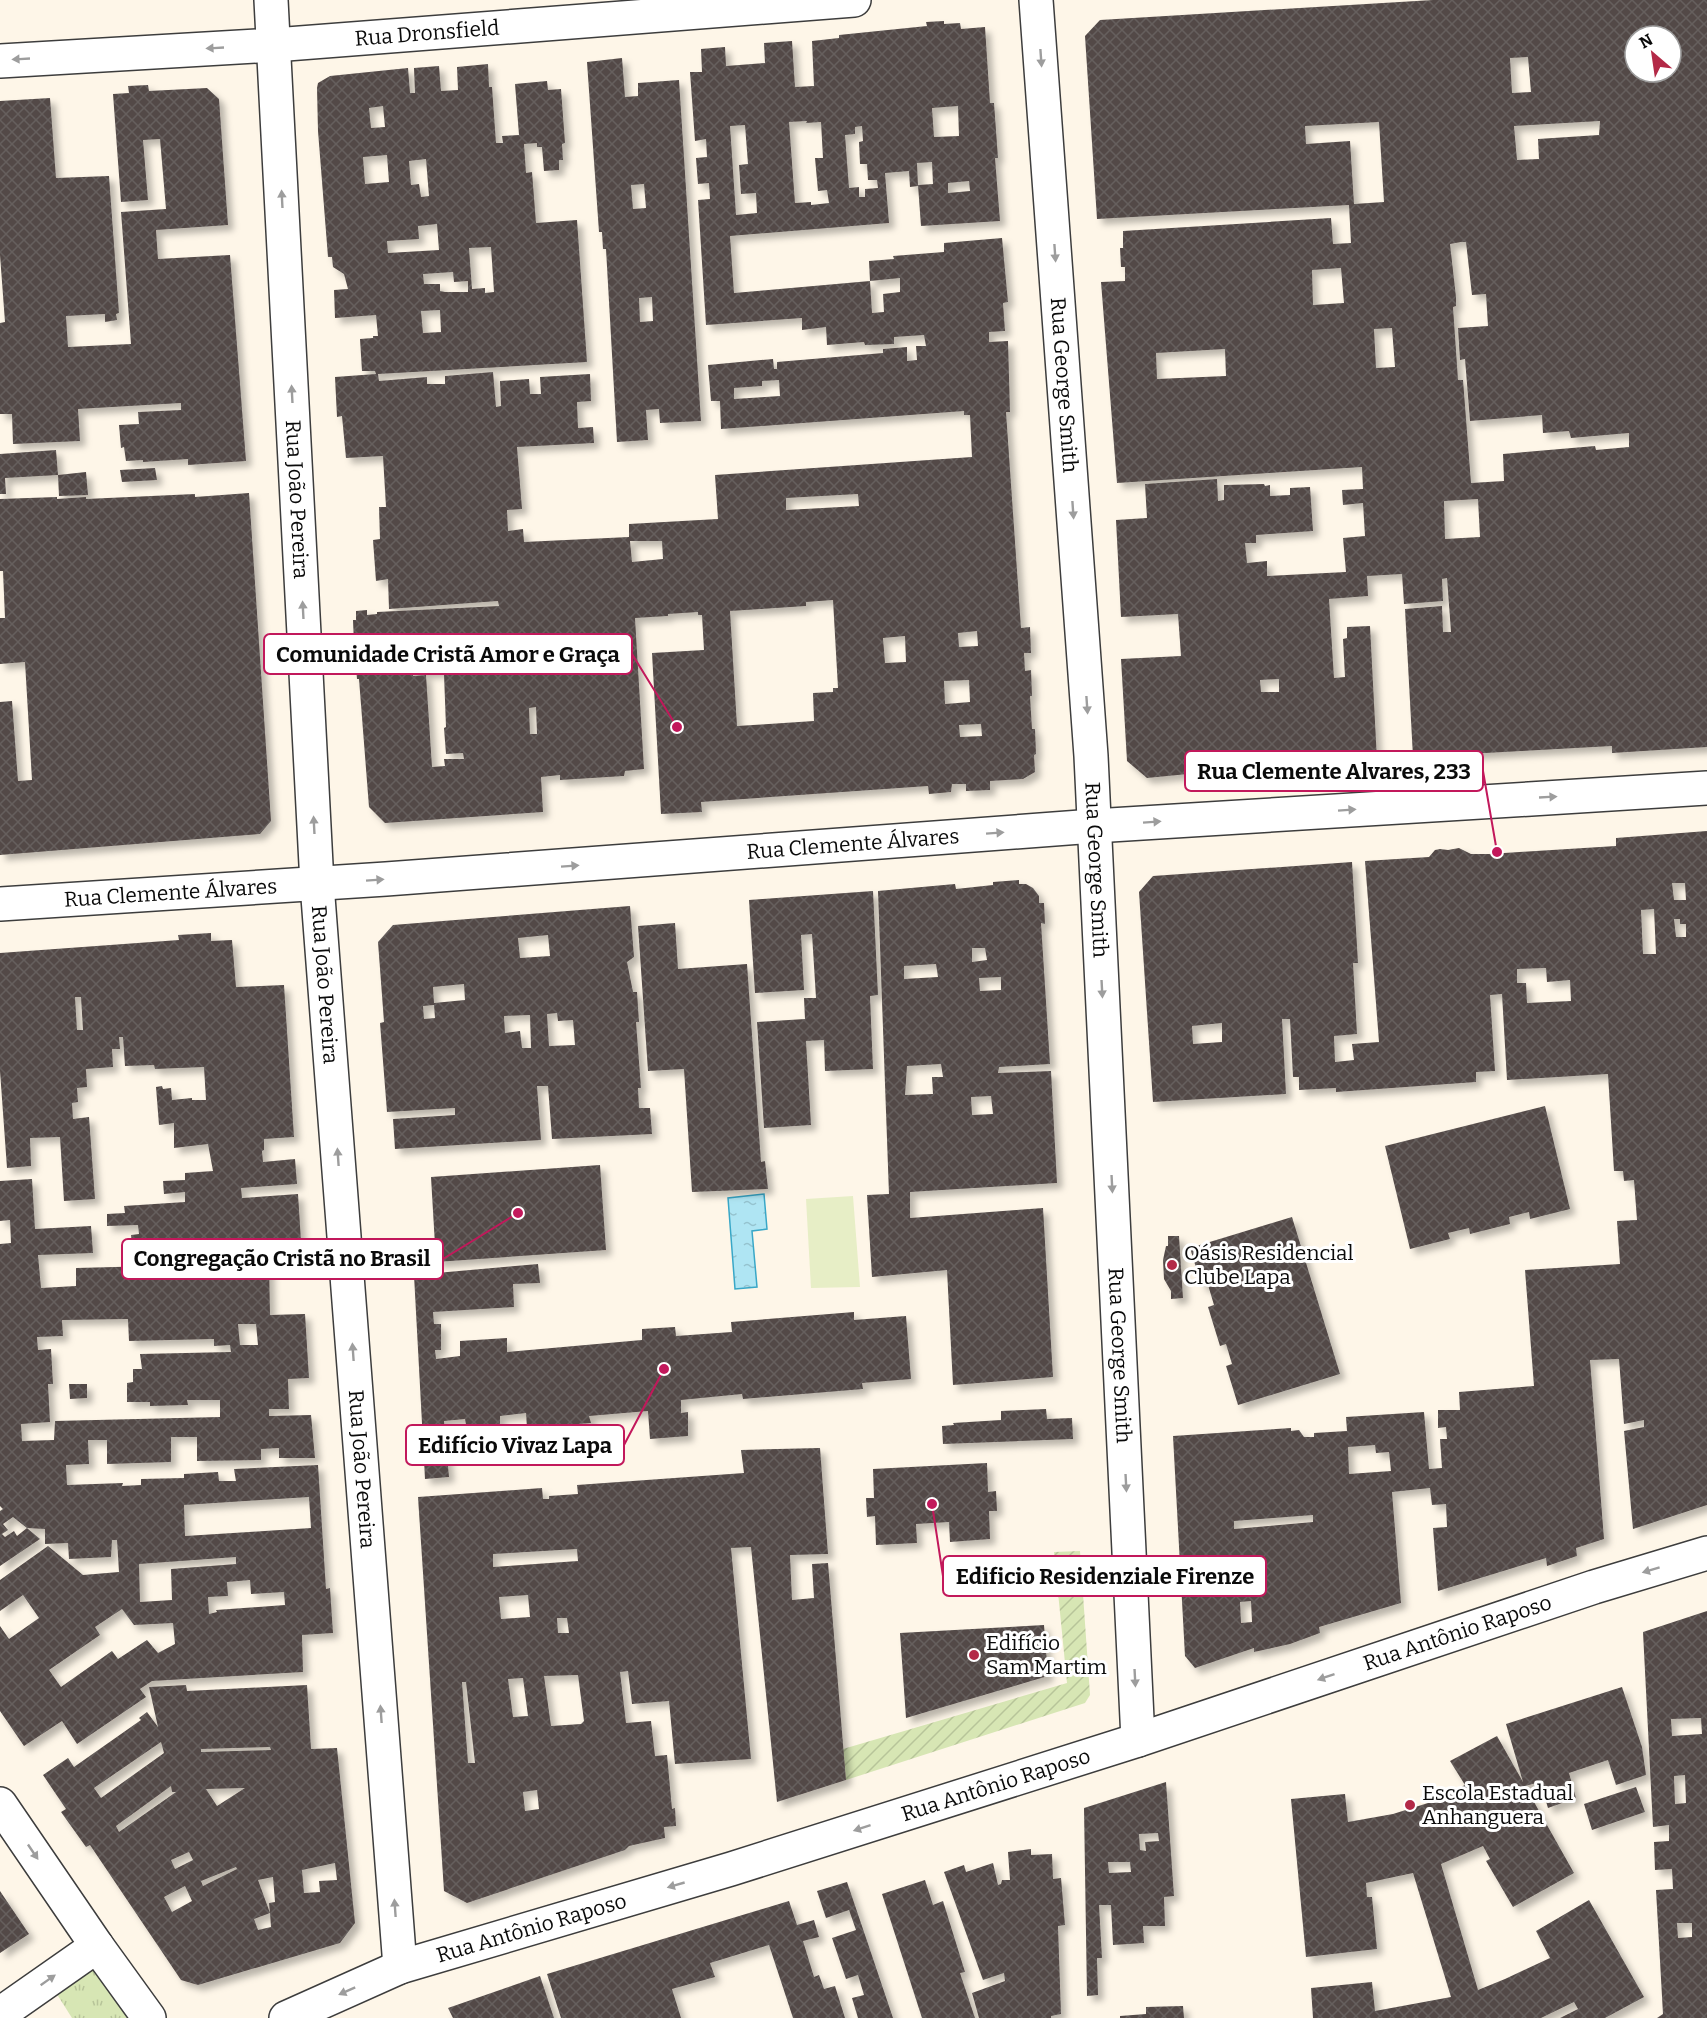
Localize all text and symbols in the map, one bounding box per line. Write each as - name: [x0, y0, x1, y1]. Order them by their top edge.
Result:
- street label: Rua Dronsfield: [354, 15, 500, 52]
- north arrow: [1623, 24, 1683, 84]
- text: N: [1636, 30, 1656, 53]
- one-way arrow: [206, 44, 225, 53]
- one-way arrow: [1036, 49, 1045, 68]
- one-way arrow: [11, 55, 30, 64]
- one-way arrow: [277, 190, 286, 209]
- one-way arrow: [1050, 243, 1059, 262]
- street label: Rua George Smith: [1045, 296, 1083, 474]
- one-way arrow: [287, 384, 296, 403]
- street label: Rua João Pereira: [280, 419, 314, 580]
- one-way arrow: [1068, 501, 1078, 520]
- one-way arrow: [298, 600, 307, 619]
- callout: Comunidade Cristã Amor e Graça: [264, 634, 632, 674]
- text: Comunidade Cristã Amor e Graça: [276, 641, 621, 668]
- one-way arrow: [1082, 695, 1092, 714]
- callout: Rua Clemente Alvares, 233: [1185, 751, 1483, 791]
- text: Rua Clemente Alvares, 233: [1197, 758, 1471, 785]
- street label: Rua George Smith: [1079, 781, 1114, 958]
- one-way arrow: [1539, 793, 1558, 802]
- one-way arrow: [1337, 805, 1356, 814]
- one-way arrow: [309, 816, 319, 835]
- one-way arrow: [1143, 817, 1162, 827]
- street label: Rua Clemente Álvares: [746, 823, 960, 865]
- one-way arrow: [985, 828, 1004, 838]
- one-way arrow: [560, 861, 579, 870]
- street label: Rua Clemente Álvares: [63, 873, 278, 913]
- one-way arrow: [366, 876, 385, 885]
- street label: Rua João Pereira: [306, 904, 344, 1065]
- one-way arrow: [1098, 979, 1107, 998]
- one-way arrow: [333, 1148, 343, 1167]
- one-way arrow: [1107, 1174, 1116, 1193]
- callout: Congregação Cristã no Brasil: [122, 1239, 443, 1279]
- place label: Oásis Residencial Clube Lapa: [1184, 1240, 1354, 1290]
- text: Congregação Cristã no Brasil: [133, 1245, 431, 1272]
- marker: Oásis Residencial Clube Lapa: [1165, 1258, 1179, 1272]
- street label: Rua George Smith: [1102, 1267, 1137, 1444]
- one-way arrow: [348, 1342, 358, 1361]
- street label: Rua João Pereira: [343, 1389, 381, 1550]
- callout: Edifício Vivaz Lapa: [406, 1425, 624, 1465]
- text: Edifício Vivaz Lapa: [418, 1432, 613, 1459]
- one-way arrow: [1121, 1474, 1130, 1493]
- callout: Edificio Residenziale Firenze: [943, 1556, 1266, 1596]
- text: Edificio Residenziale Firenze: [956, 1563, 1254, 1590]
- one-way arrow: [1642, 1566, 1660, 1575]
- street label: Rua Antônio Raposo: [1360, 1589, 1555, 1676]
- place label: Edifício Sam Martim: [986, 1630, 1107, 1680]
- marker: Edifício Sam Martim: [967, 1648, 981, 1662]
- one-way arrow: [1131, 1669, 1140, 1688]
- one-way arrow: [1317, 1673, 1335, 1682]
- one-way arrow: [376, 1704, 385, 1723]
- street label: Rua Antônio Raposo: [898, 1743, 1094, 1827]
- place label: Escola Estadual Anhanguera: [1422, 1780, 1573, 1830]
- marker: Escola Estadual Anhanguera: [1403, 1798, 1417, 1812]
- one-way arrow: [853, 1823, 871, 1833]
- one-way arrow: [27, 1844, 39, 1860]
- one-way arrow: [667, 1881, 685, 1890]
- street label: Rua Antônio Raposo: [433, 1888, 630, 1968]
- one-way arrow: [391, 1899, 400, 1918]
- one-way arrow: [40, 1975, 56, 1986]
- one-way arrow: [338, 1986, 355, 1995]

